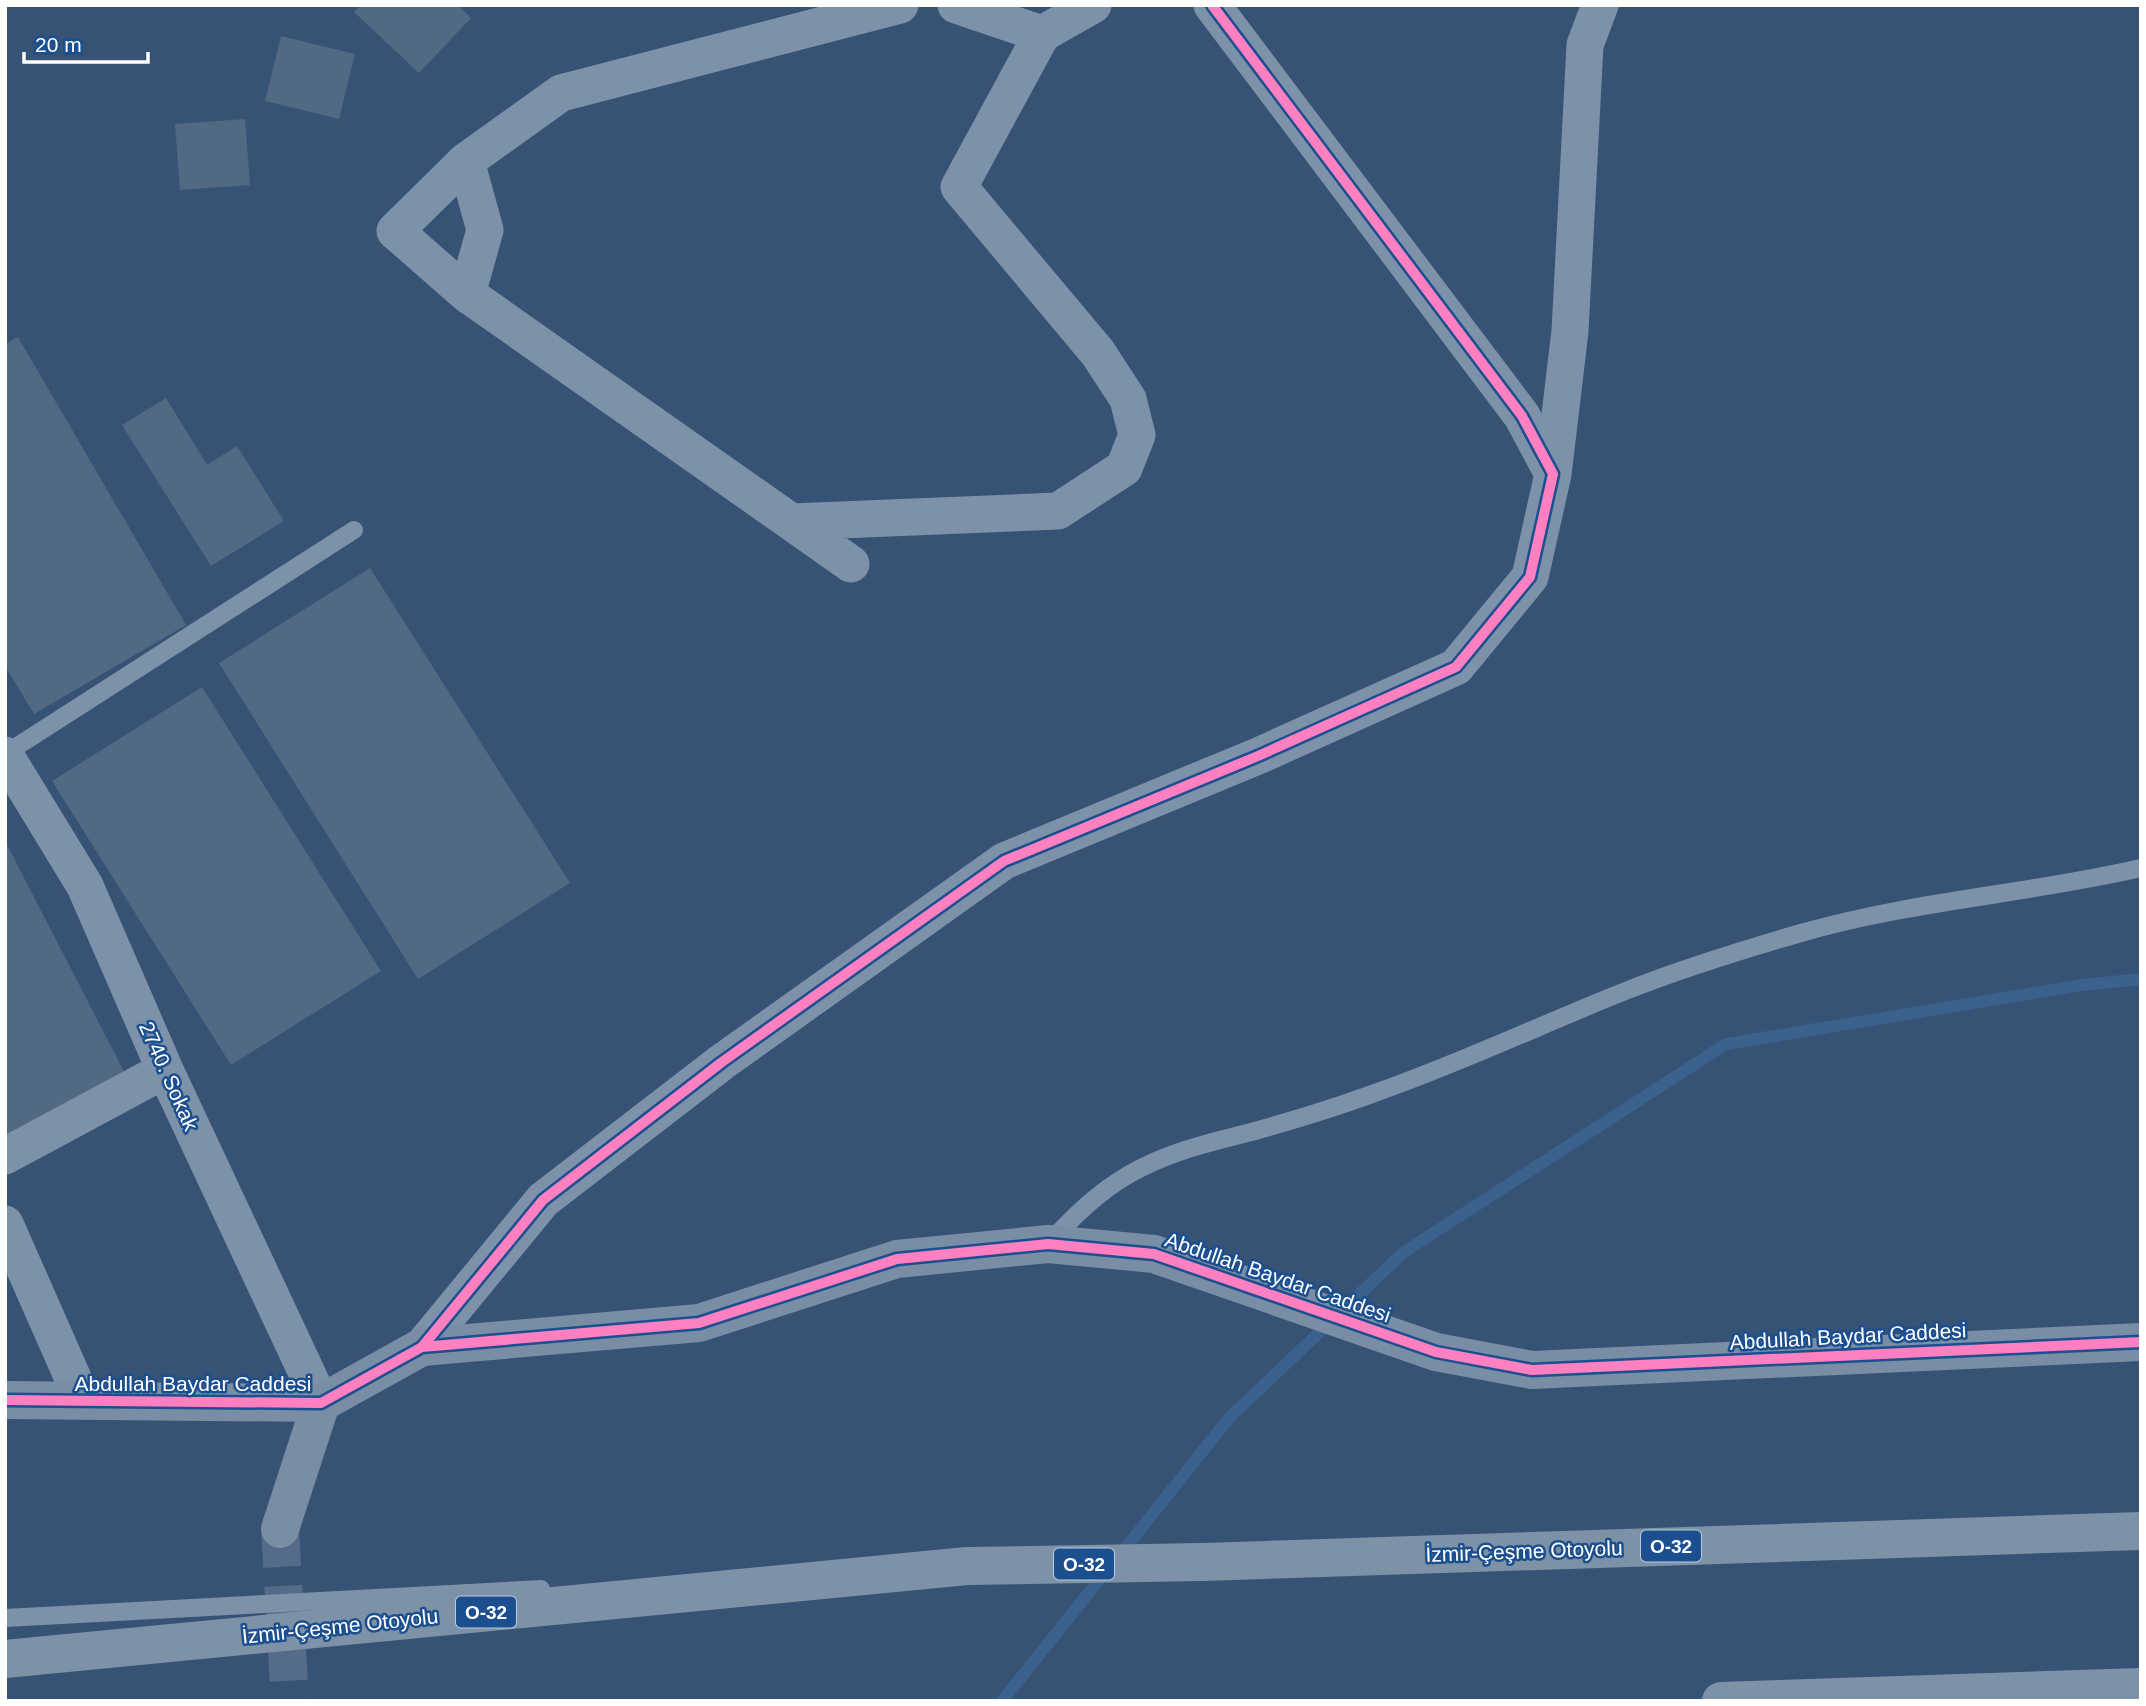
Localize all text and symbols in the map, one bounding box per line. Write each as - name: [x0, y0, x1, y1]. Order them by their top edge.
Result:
- scale bar: [24, 21, 149, 65]
- text: 20 m: [35, 33, 82, 56]
- street label: 2740. Sokak: [135, 1018, 203, 1134]
- street label: Abdullah Baydar Caddesi: [1162, 1228, 1394, 1326]
- street label: Abdullah Baydar Caddesi: [1729, 1318, 1967, 1354]
- street label: Abdullah Baydar Caddesi: [75, 1372, 312, 1395]
- road number: O-32: [1641, 1530, 1701, 1562]
- street label: İzmir-Çeşme Otoyolu: [1425, 1536, 1623, 1566]
- road number: O-32: [1054, 1548, 1114, 1580]
- road number: O-32: [456, 1596, 516, 1628]
- street label: İzmir-Çeşme Otoyolu: [241, 1604, 439, 1648]

